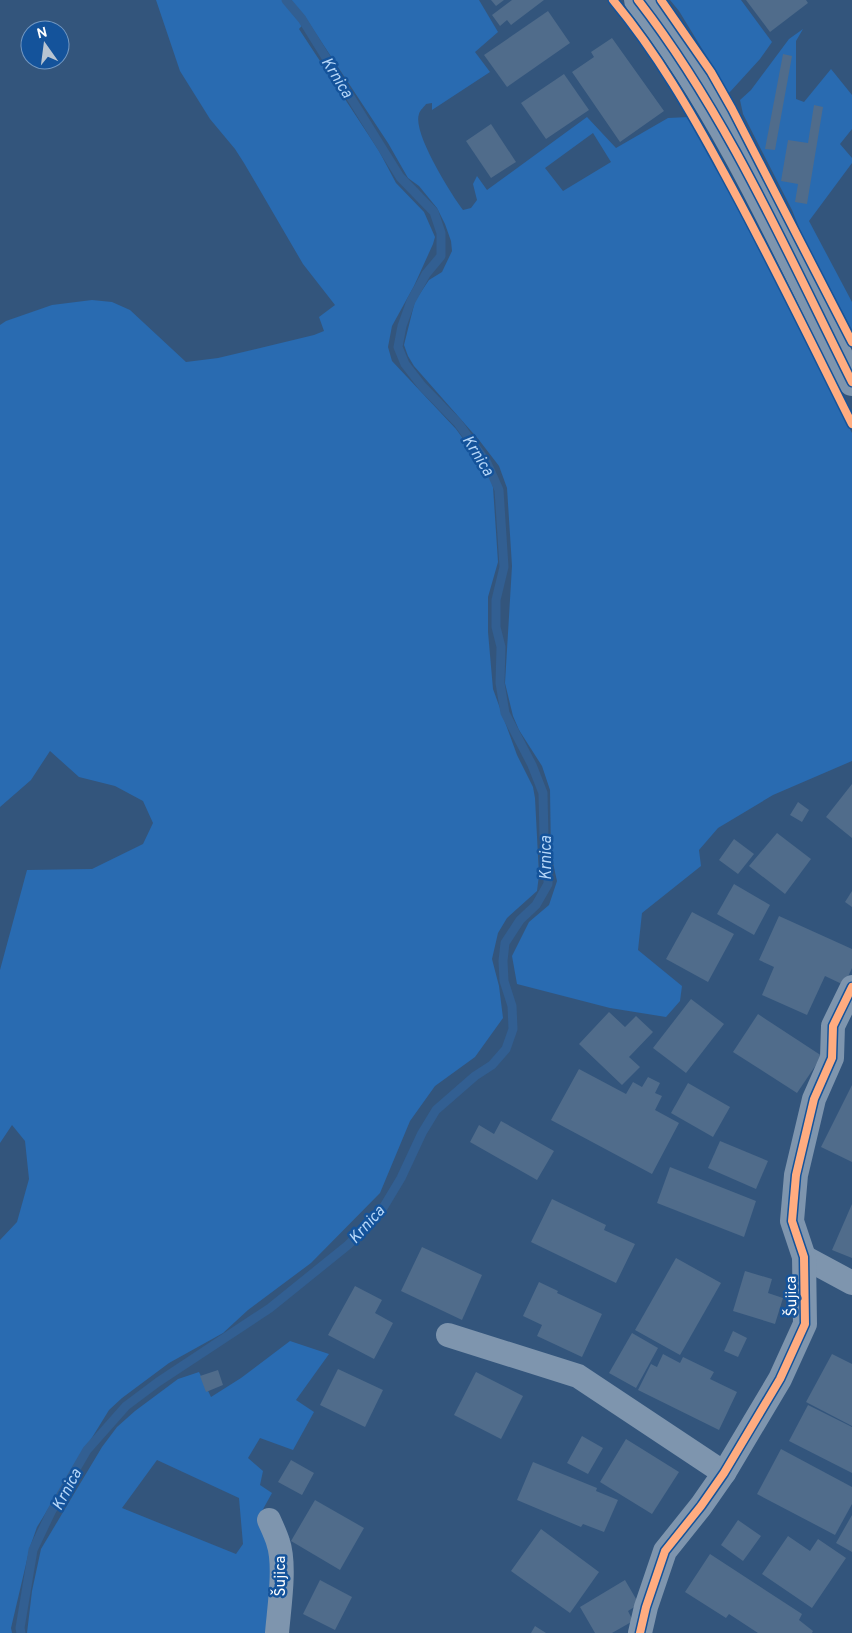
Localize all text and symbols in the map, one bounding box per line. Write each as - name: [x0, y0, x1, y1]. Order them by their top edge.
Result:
- north arrow: [20, 20, 70, 70]
- text: N: [35, 24, 49, 43]
- water label: Krnica: [316, 54, 357, 103]
- water label: Krnica: [457, 432, 498, 481]
- water label: Krnica: [537, 835, 557, 880]
- water label: Krnica: [345, 1202, 390, 1249]
- street label: Šujica: [781, 1275, 802, 1317]
- water label: Krnica: [48, 1465, 87, 1514]
- street label: Šujica: [270, 1556, 291, 1596]

